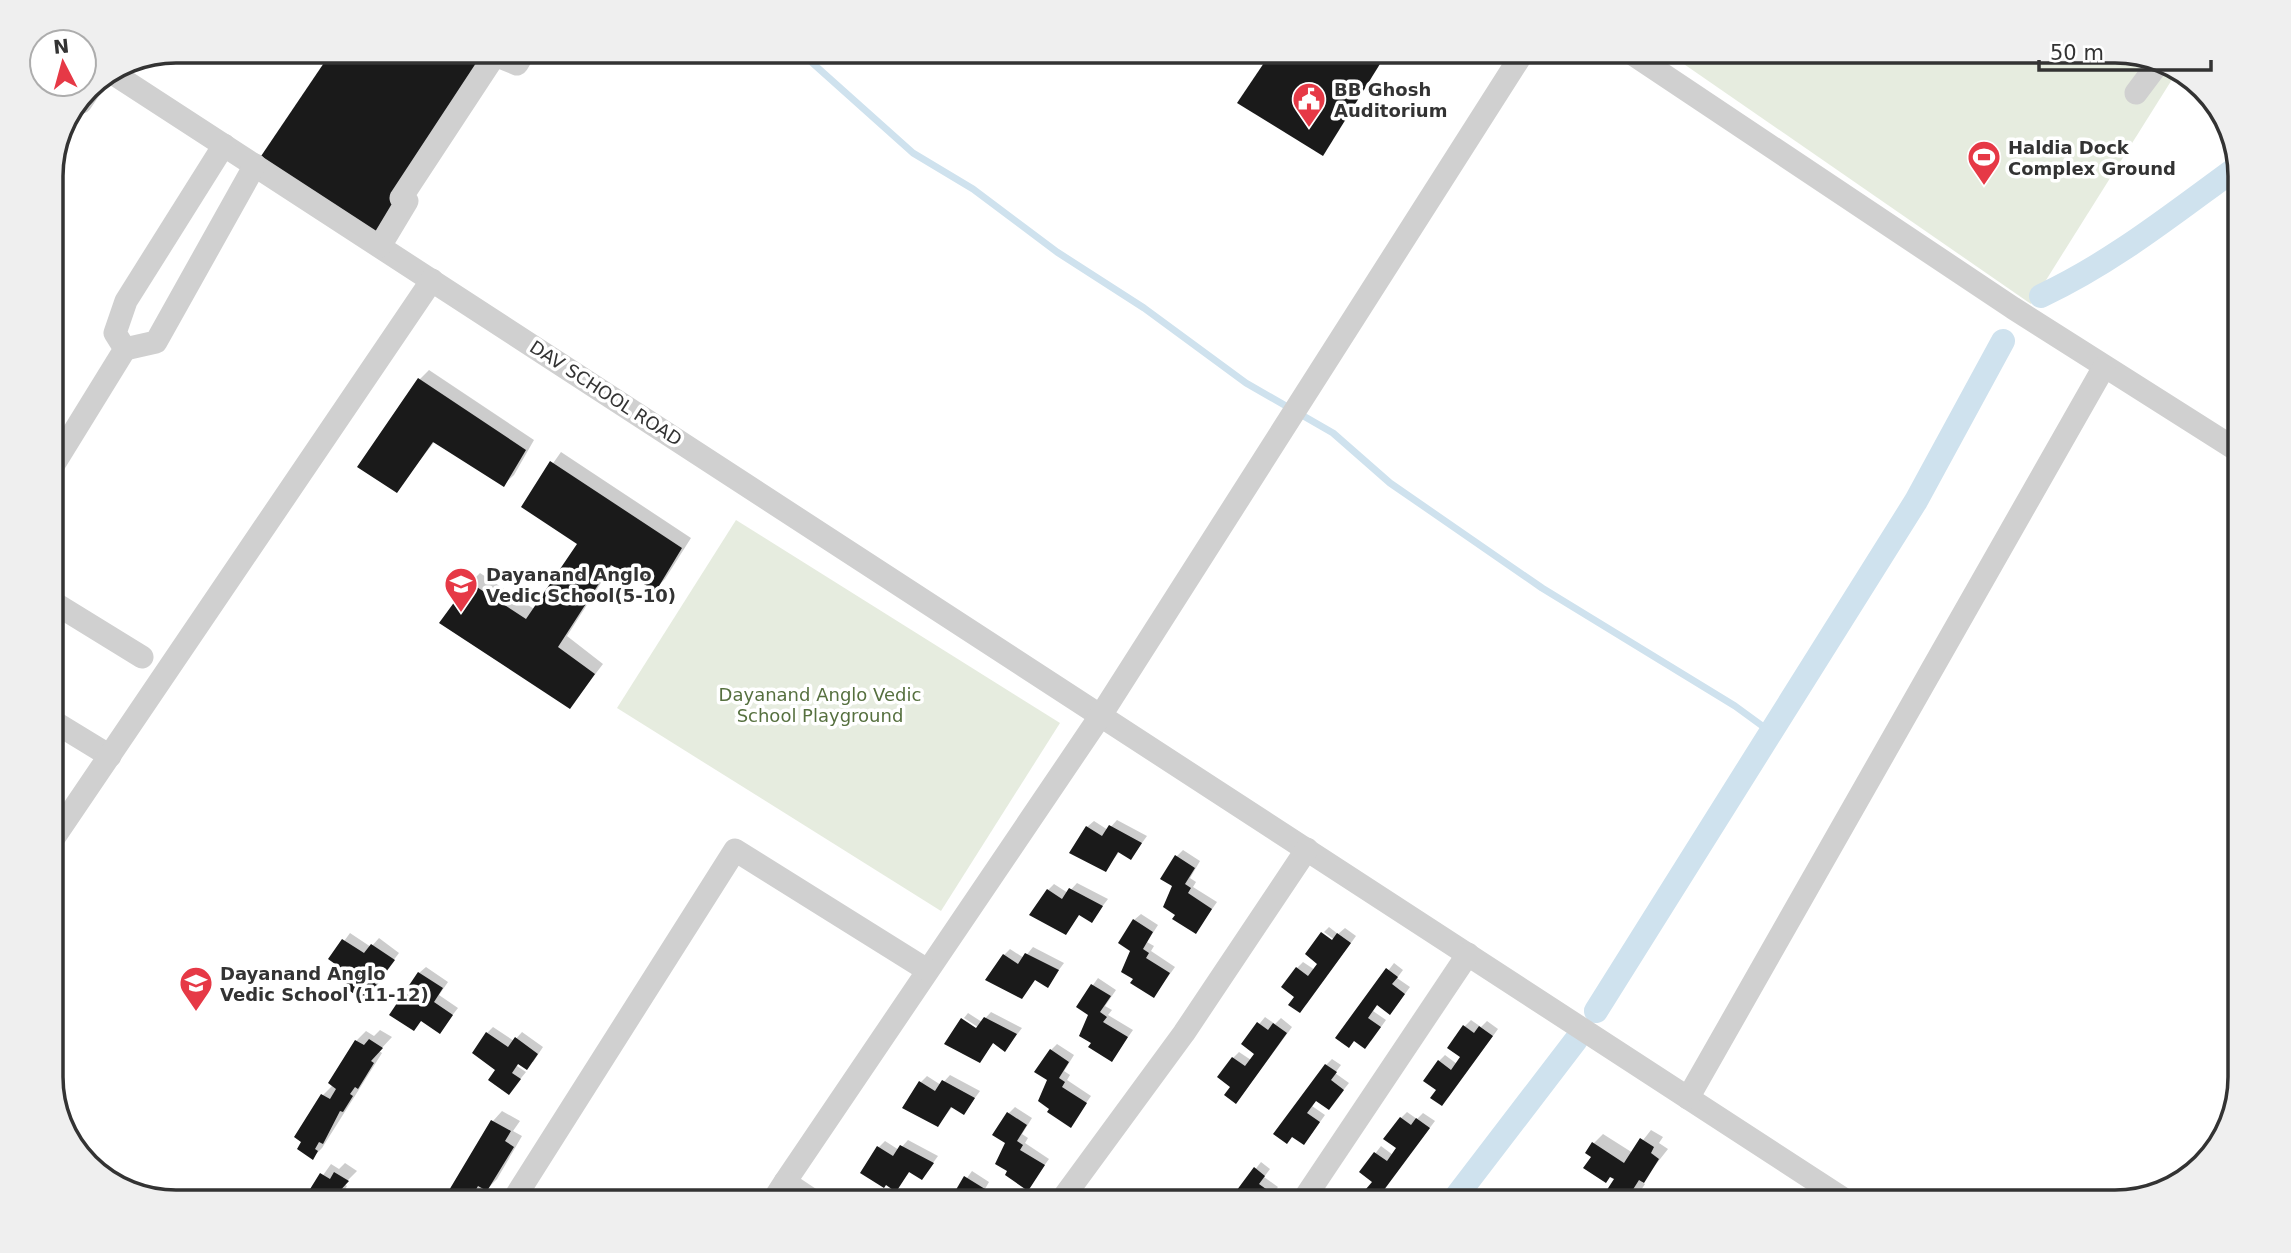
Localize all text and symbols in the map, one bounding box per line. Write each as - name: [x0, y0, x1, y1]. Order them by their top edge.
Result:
- north arrow: [28, 28, 98, 98]
- scale bar: [2039, 28, 2210, 72]
- text: N: [52, 34, 70, 58]
- text: 50 m: [2050, 41, 2104, 65]
- place label: BB Ghosh Auditorium: [1334, 79, 1447, 121]
- public building icon: BB Ghosh Auditorium: [1290, 80, 1328, 129]
- place label: Haldia Dock Complex Ground: [2008, 137, 2176, 179]
- sports icon: Haldia Dock Complex Ground: [1965, 138, 2003, 187]
- street label: DAV SCHOOL ROAD: [526, 336, 686, 450]
- place label: Dayanand Anglo Vedic School(5-10): [486, 564, 676, 606]
- school or university icon: Dayanand Anglo Vedic School(5-10): [442, 565, 480, 614]
- park label: Dayanand Anglo Vedic School Playground: [719, 684, 921, 726]
- place label: Dayanand Anglo Vedic School (11-12): [220, 963, 429, 1005]
- school or university icon: Dayanand Anglo Vedic School (11-12): [177, 964, 215, 1013]

